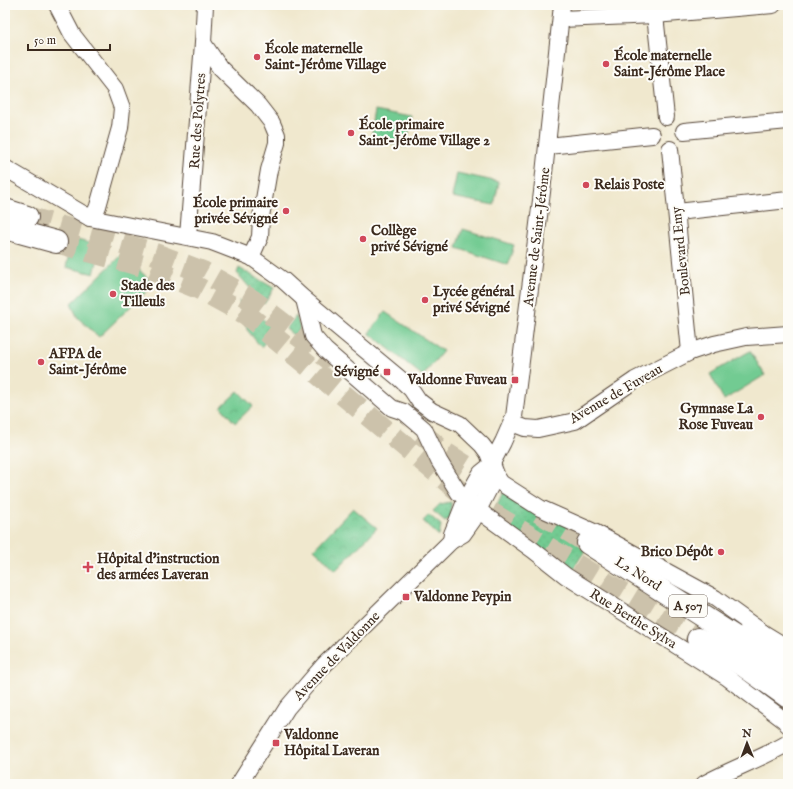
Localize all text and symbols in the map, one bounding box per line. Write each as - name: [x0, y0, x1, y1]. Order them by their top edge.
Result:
- scale bar: [28, 26, 110, 52]
- text: 50 m: [34, 33, 56, 48]
- place label: École maternelle Saint-Jérôme Village: [265, 39, 387, 74]
- place label: École maternelle Saint-Jérôme Place: [614, 46, 725, 81]
- marker: École maternelle Saint-Jérôme Village: [252, 52, 262, 62]
- marker: École maternelle Saint-Jérôme Place: [601, 59, 611, 69]
- street label: Rue des Polytres: [186, 72, 210, 170]
- place label: École primaire Saint-Jérôme Village 2: [359, 115, 490, 150]
- marker: École primaire Saint-Jérôme Village 2: [346, 128, 356, 138]
- street label: Avenue de Saint-Jérôme: [519, 166, 555, 309]
- place label: Relais Poste: [594, 176, 665, 194]
- marker: Relais Poste: [581, 180, 591, 190]
- place label: École primaire privée Sévigné: [193, 193, 279, 228]
- marker: École primaire privée Sévigné: [281, 206, 291, 216]
- street label: Boulevard Emy: [667, 206, 695, 296]
- place label: Collège privé Sévigné: [370, 222, 449, 256]
- marker: Collège privé Sévigné: [358, 234, 368, 244]
- place label: Stade des Tilleuls: [120, 277, 175, 311]
- place label: Lycée général privé Sévigné: [432, 283, 515, 317]
- marker: Stade des Tilleuls: [108, 289, 118, 299]
- marker: Lycée général privé Sévigné: [420, 295, 430, 305]
- place label: AFPA de Saint-Jérôme: [48, 345, 127, 379]
- marker: AFPA de Saint-Jérôme: [36, 357, 46, 367]
- street label: Avenue de Fuveau: [565, 360, 666, 428]
- place label: Sévigné: [334, 363, 380, 381]
- marker: Sévigné: [382, 367, 392, 377]
- place label: Valdonne Fuveau: [407, 371, 508, 389]
- marker: Valdonne Fuveau: [510, 375, 520, 385]
- place label: Gymnase La Rose Fuveau: [679, 400, 754, 434]
- marker: Gymnase La Rose Fuveau: [756, 412, 766, 422]
- place label: Brico Dépôt: [641, 543, 713, 561]
- marker: Brico Dépôt: [716, 547, 726, 557]
- place label: Hôpital d'instruction des armées Laveran: [97, 550, 220, 584]
- street label: L2 Nord: [611, 553, 665, 596]
- marker: Hôpital d'instruction des armées Laveran: [82, 561, 94, 573]
- street label: Rue Berthe Sylva: [586, 585, 681, 653]
- place label: Valdonne Peypin: [413, 588, 512, 606]
- marker: Valdonne Peypin: [401, 592, 411, 602]
- road number: A 507: [669, 595, 707, 617]
- street label: Avenue de Valdonne: [289, 607, 385, 705]
- north arrow: [727, 723, 767, 763]
- place label: Valdonne Hôpital Laveran: [283, 726, 380, 760]
- text: N: [741, 727, 752, 741]
- marker: Valdonne Hôpital Laveran: [271, 738, 281, 748]

